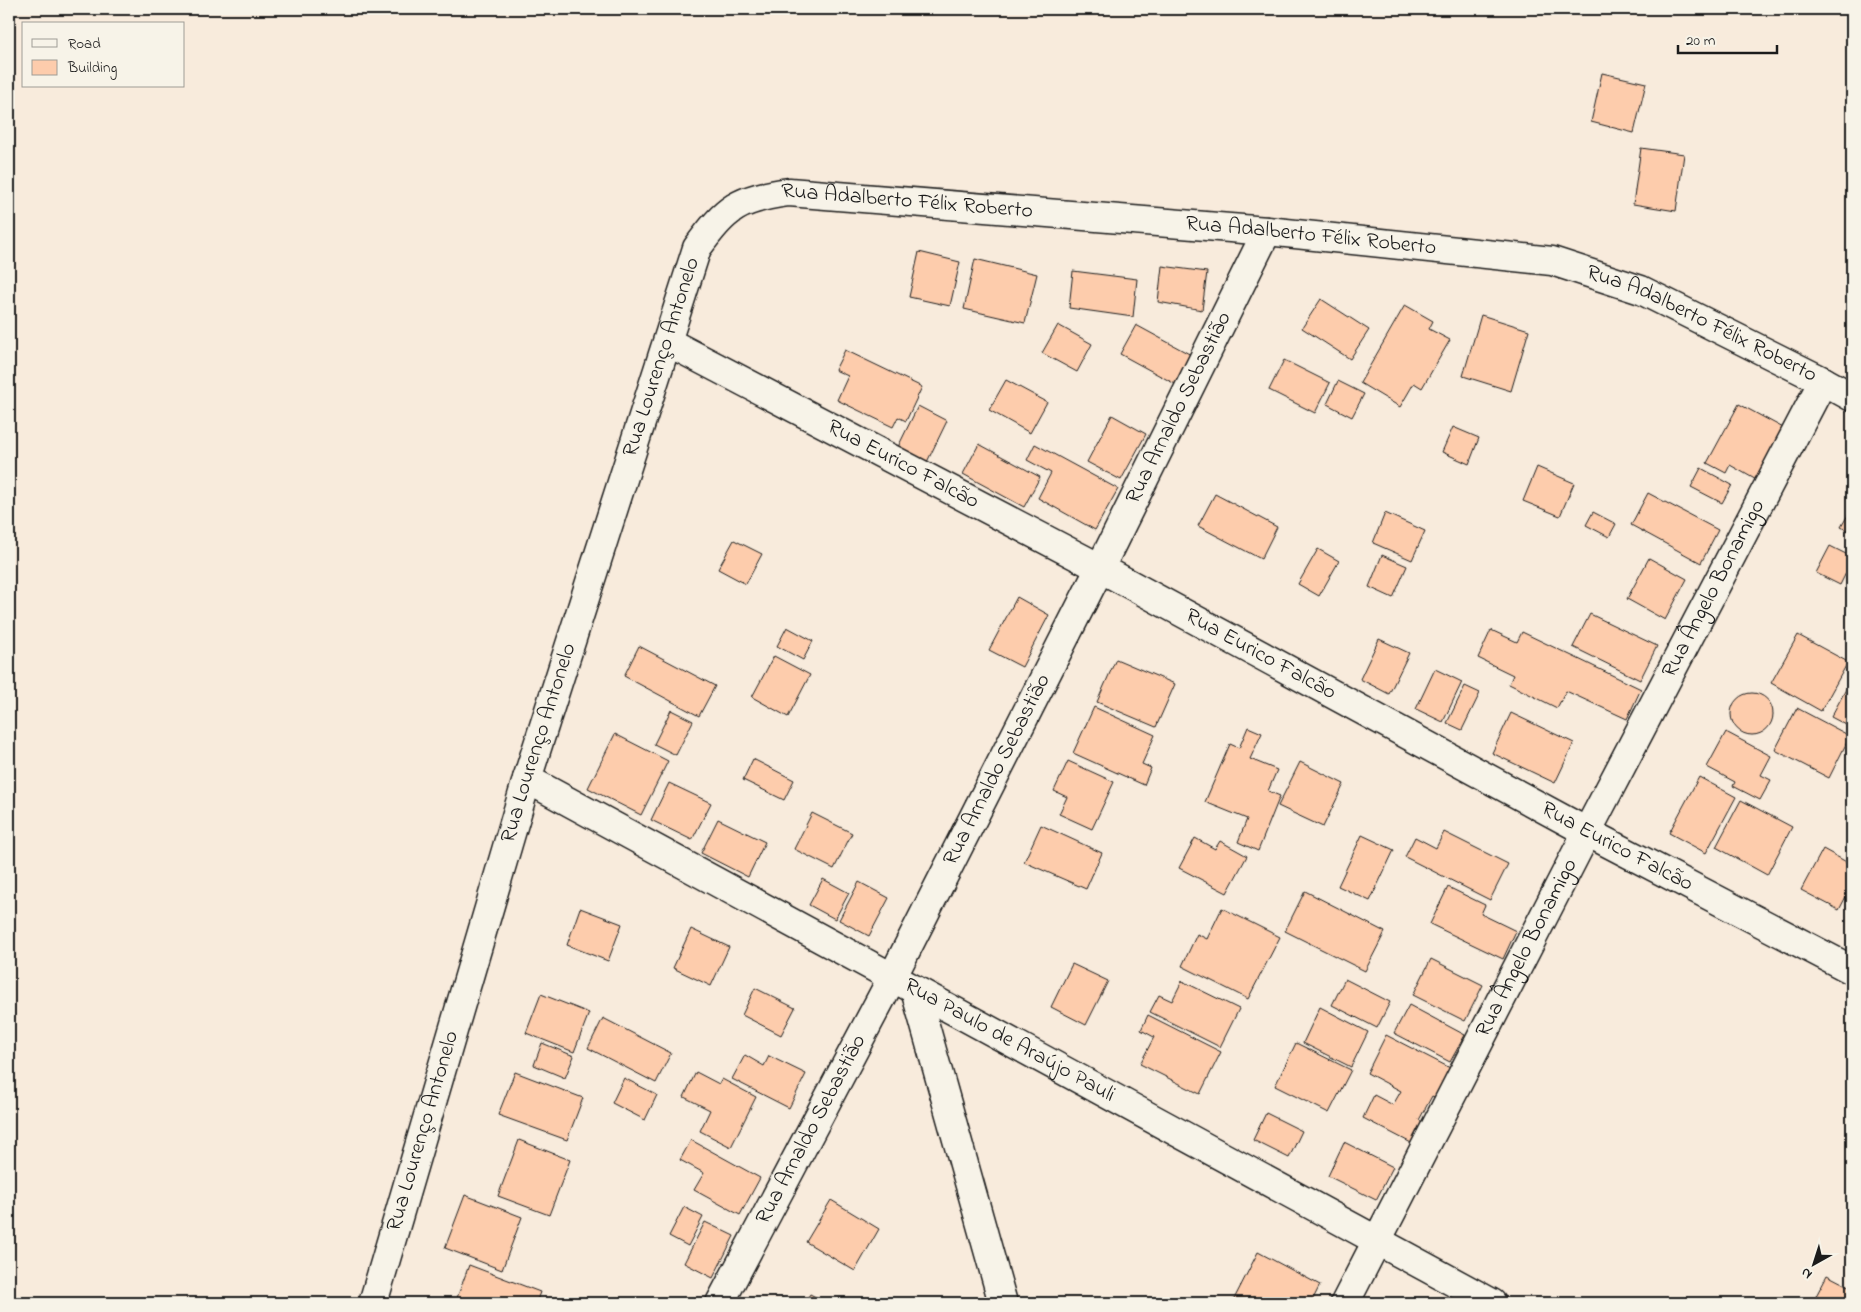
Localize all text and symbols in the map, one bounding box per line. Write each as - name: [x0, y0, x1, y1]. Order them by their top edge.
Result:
- legend: [22, 22, 185, 88]
- scale bar: [1678, 22, 1777, 54]
- text: 20 m: [1686, 30, 1716, 52]
- text: Road: [68, 33, 101, 55]
- text: Building: [67, 57, 117, 80]
- street label: Rua Adalberto Félix Roberto: [780, 175, 1034, 228]
- street label: Rua Adalberto Félix Roberto: [1184, 208, 1438, 265]
- street label: Rua Lourenço Antonelo: [615, 253, 709, 461]
- street label: Rua Adalberto Félix Roberto: [1582, 257, 1822, 391]
- street label: Rua Arnaldo Sebastião: [1118, 306, 1240, 510]
- street label: Rua Eurico Falcão: [821, 412, 985, 518]
- street label: Rua Ângelo Bonamigo: [1654, 494, 1774, 684]
- street label: Rua Eurico Falcão: [1179, 601, 1342, 709]
- street label: Rua Lourenço Antonelo: [493, 639, 585, 847]
- street label: Rua Arnaldo Sebastião: [936, 669, 1060, 871]
- street label: Rua Eurico Falcão: [1535, 794, 1699, 900]
- street label: Rua Ângelo Bonamigo: [1468, 853, 1587, 1043]
- street label: Rua Paulo de Araújo Pauli: [898, 971, 1121, 1111]
- street label: Rua Lourenço Antonelo: [379, 1027, 468, 1235]
- street label: Rua Arnaldo Sebastião: [748, 1029, 875, 1230]
- north arrow: [1788, 1240, 1838, 1290]
- text: N: [1796, 1262, 1817, 1284]

